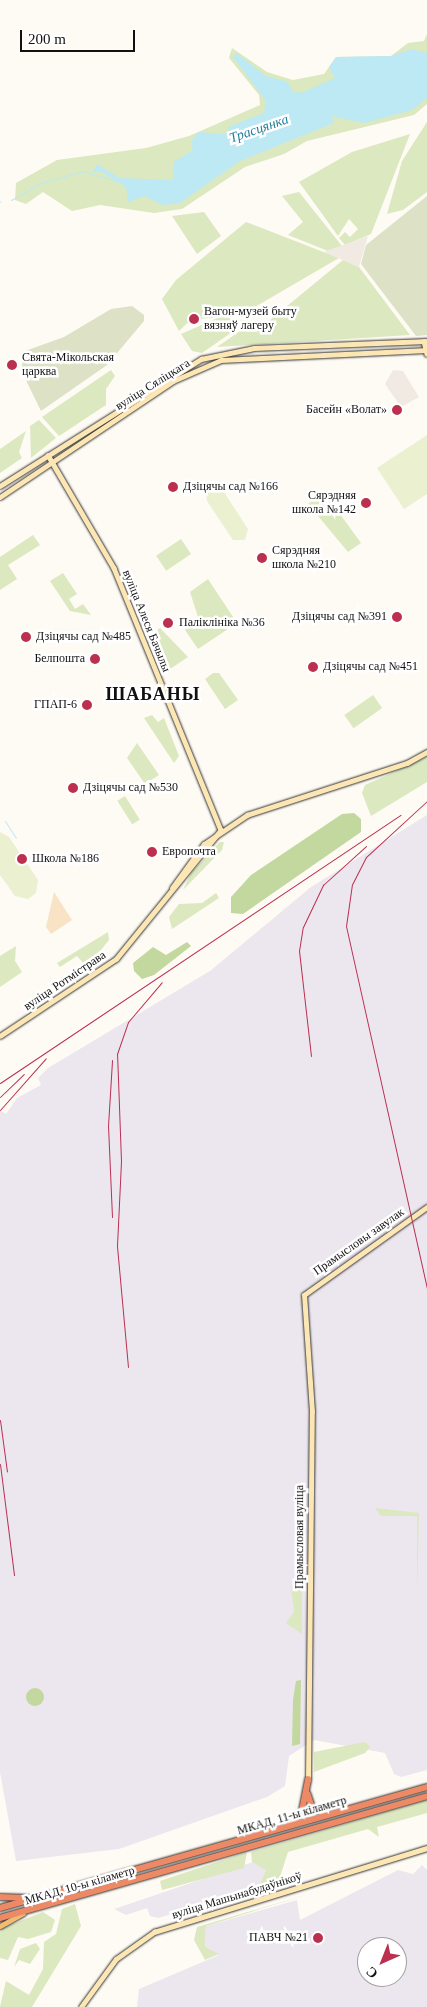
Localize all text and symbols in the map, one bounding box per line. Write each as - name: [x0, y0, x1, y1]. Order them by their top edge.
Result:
- scale bar: [22, 20, 138, 52]
- text: 200 m: [28, 31, 66, 47]
- water label: Трасцянка: [227, 111, 291, 147]
- place label: Вагон-музей быту вязняў лагеру: [204, 305, 297, 333]
- marker: Вагон-музей быту вязняў лагеру: [188, 313, 200, 325]
- place label: Свята-Мікольская царква: [22, 351, 114, 379]
- street label: вуліца Сяліцкага: [113, 356, 193, 414]
- marker: Свята-Мікольская царква: [6, 359, 18, 371]
- place label: Басейн «Волат»: [306, 403, 387, 417]
- marker: Басейн «Волат»: [391, 404, 403, 416]
- place label: Дзіцячы сад №166: [183, 480, 278, 494]
- marker: Дзіцячы сад №166: [167, 481, 179, 493]
- place label: Сярэдняя школа №142: [292, 489, 356, 517]
- marker: Сярэдняя школа №142: [360, 497, 372, 509]
- place label: Сярэдняя школа №210: [272, 544, 336, 572]
- marker: Сярэдняя школа №210: [256, 552, 268, 564]
- street label: вуліца Алеся Бачылы: [119, 568, 173, 674]
- place label: Дзіцячы сад №391: [292, 610, 387, 624]
- marker: Дзіцячы сад №391: [391, 611, 403, 623]
- marker: Паліклініка №36: [161, 616, 175, 630]
- place label: Паліклініка №36: [179, 616, 265, 630]
- place label: Дзіцячы сад №485: [36, 630, 131, 644]
- marker: Дзіцячы сад №485: [20, 631, 32, 643]
- place label: Белпошта: [34, 652, 85, 666]
- marker: Белпошта: [89, 653, 101, 665]
- place label: Дзіцячы сад №451: [323, 660, 418, 674]
- marker: Дзіцячы сад №451: [307, 661, 319, 673]
- district label: ШАБАНЫ: [105, 683, 201, 705]
- place label: ГПАП-6: [34, 698, 77, 712]
- marker: ГПАП-6: [81, 699, 93, 711]
- place label: Дзіцячы сад №530: [83, 781, 178, 795]
- marker: Дзіцячы сад №530: [67, 782, 79, 794]
- place label: Европочта: [162, 845, 216, 859]
- marker: Европочта: [146, 846, 158, 858]
- place label: Школа №186: [32, 852, 99, 866]
- marker: Школа №186: [16, 853, 28, 865]
- street label: вуліца Ротмістрава: [21, 948, 109, 1014]
- street label: Прамысловы завулак: [311, 1205, 407, 1279]
- street label: Прамысловая вуліца: [293, 1485, 307, 1589]
- street label: МКАД, 11-ы кіламетр: [236, 1794, 348, 1838]
- street label: МКАД, 10-ы кіламетр: [24, 1863, 136, 1909]
- street label: вуліца Машынабудаўнікоў: [170, 1869, 304, 1923]
- place label: ПАВЧ №21: [249, 1931, 308, 1945]
- marker: ПАВЧ №21: [312, 1932, 324, 1944]
- north arrow: [357, 1937, 407, 1987]
- text: С: [363, 1964, 381, 1981]

